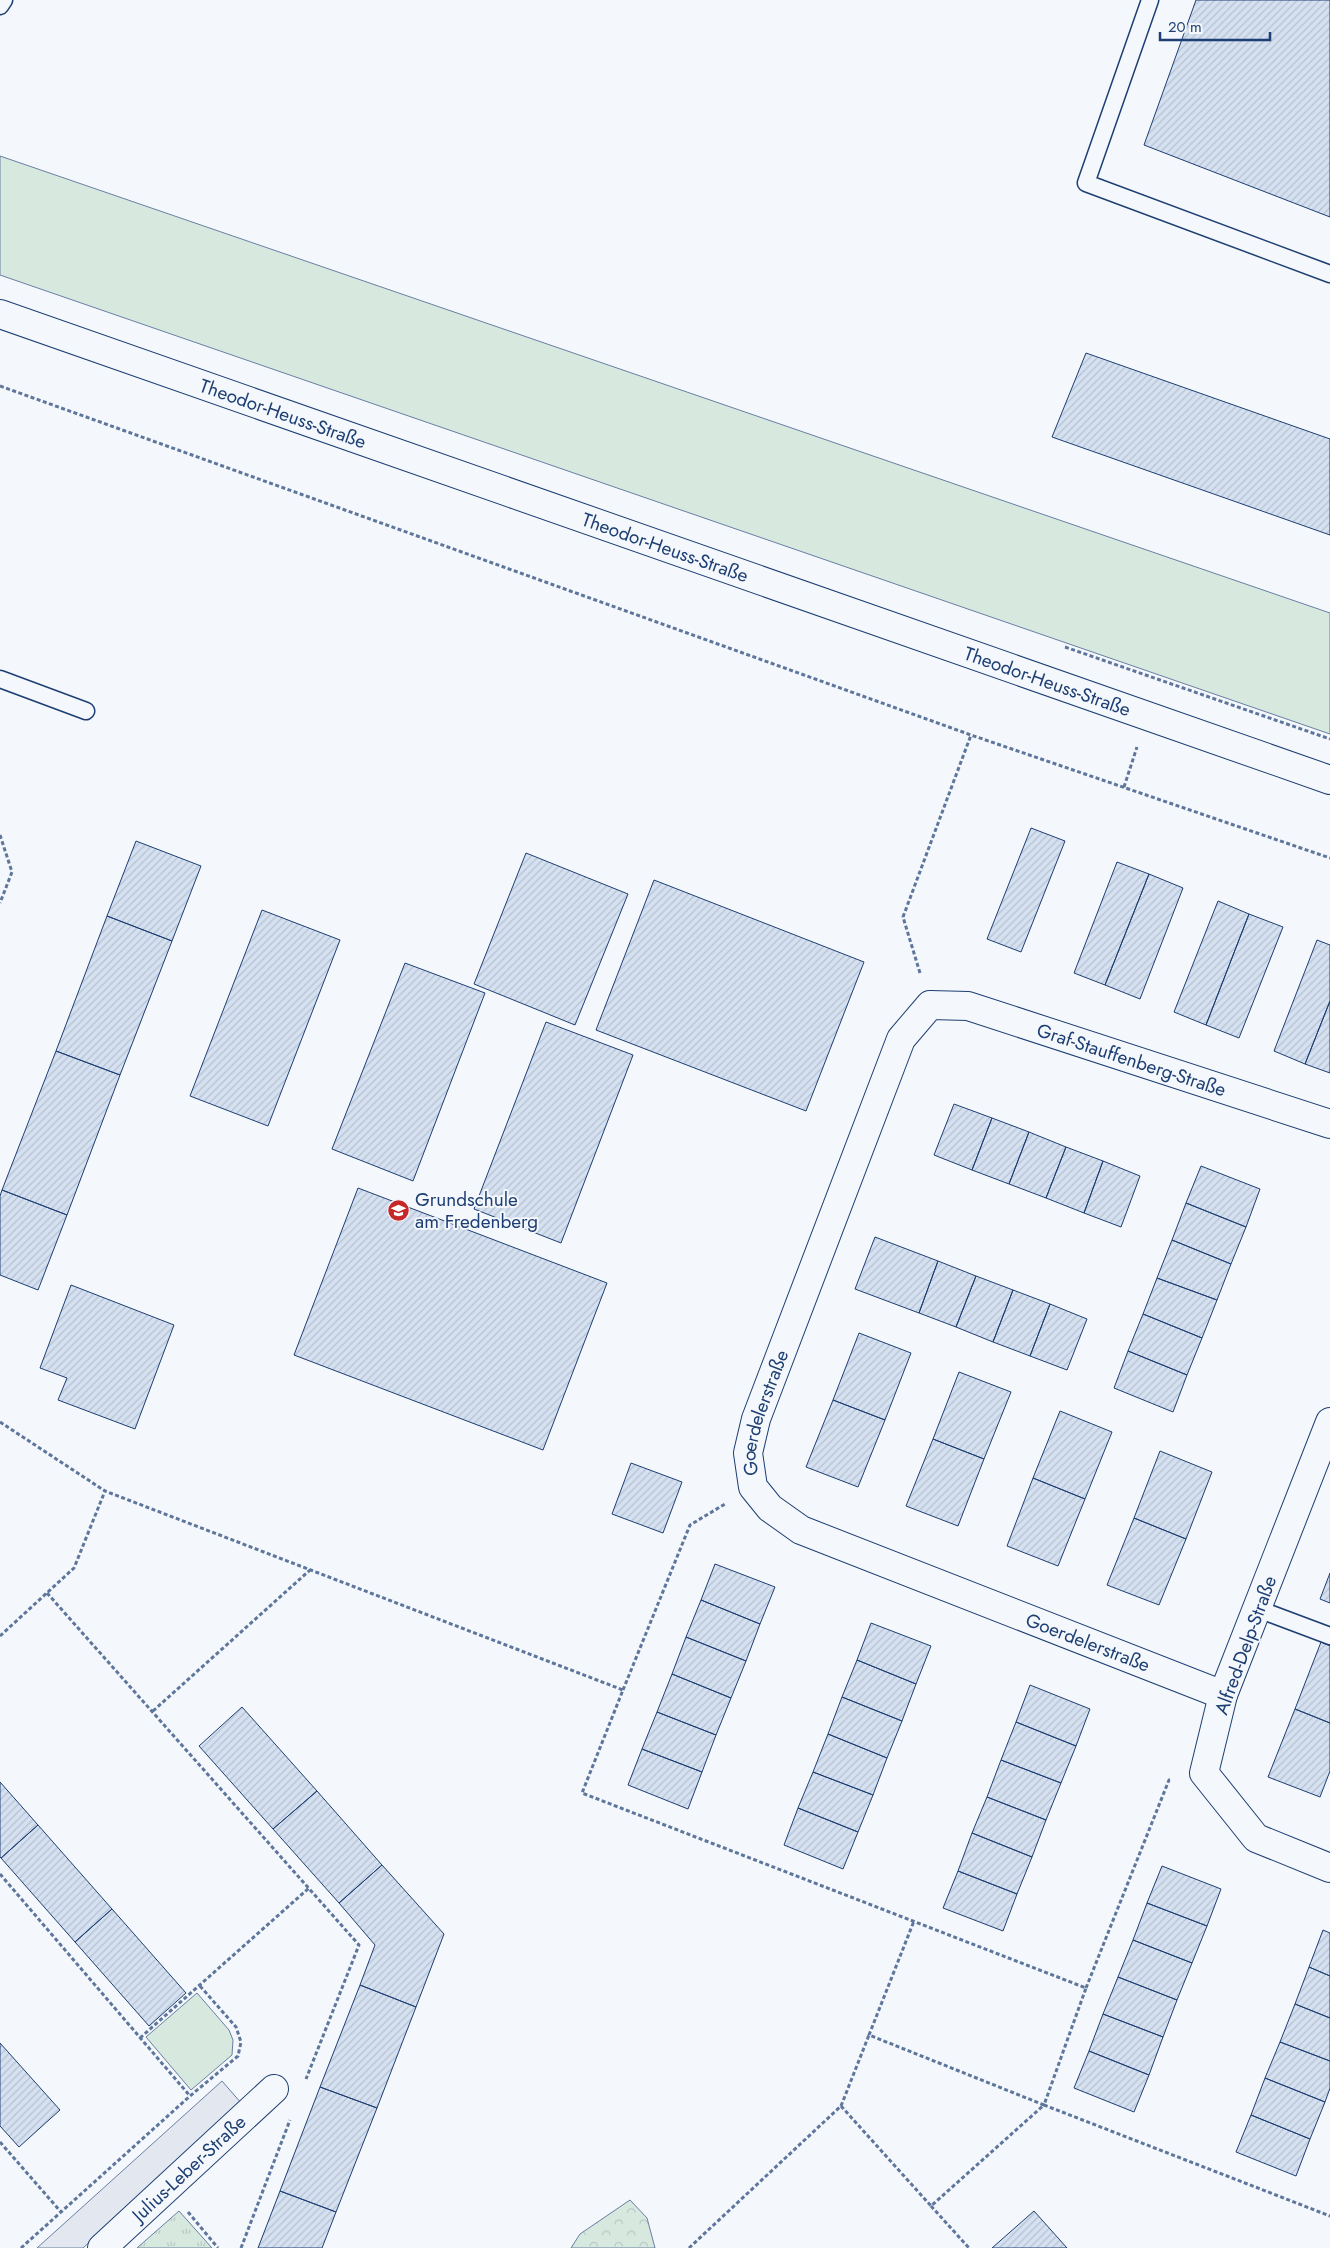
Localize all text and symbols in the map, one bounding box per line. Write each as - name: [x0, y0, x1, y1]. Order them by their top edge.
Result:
- scale bar: [1160, 10, 1270, 42]
- text: 20 m: [1168, 16, 1202, 38]
- street label: Theodor-Heuss-Straße: [196, 372, 370, 455]
- street label: Theodor-Heuss-Straße: [578, 506, 752, 589]
- street label: Theodor-Heuss-Straße: [961, 640, 1134, 723]
- street label: Graf-Stauffenberg-Straße: [1033, 1016, 1230, 1103]
- place label: Grundschule am Fredenberg: [415, 1186, 538, 1235]
- school or university icon: Grundschule am Fredenberg: [387, 1198, 411, 1222]
- street label: Goerdelerstraße: [735, 1346, 795, 1478]
- street label: Alfred-Delp-Straße: [1208, 1572, 1283, 1718]
- street label: Goerdelerstraße: [1022, 1606, 1154, 1679]
- street label: Julius-Leber-Straße: [124, 2109, 252, 2230]

